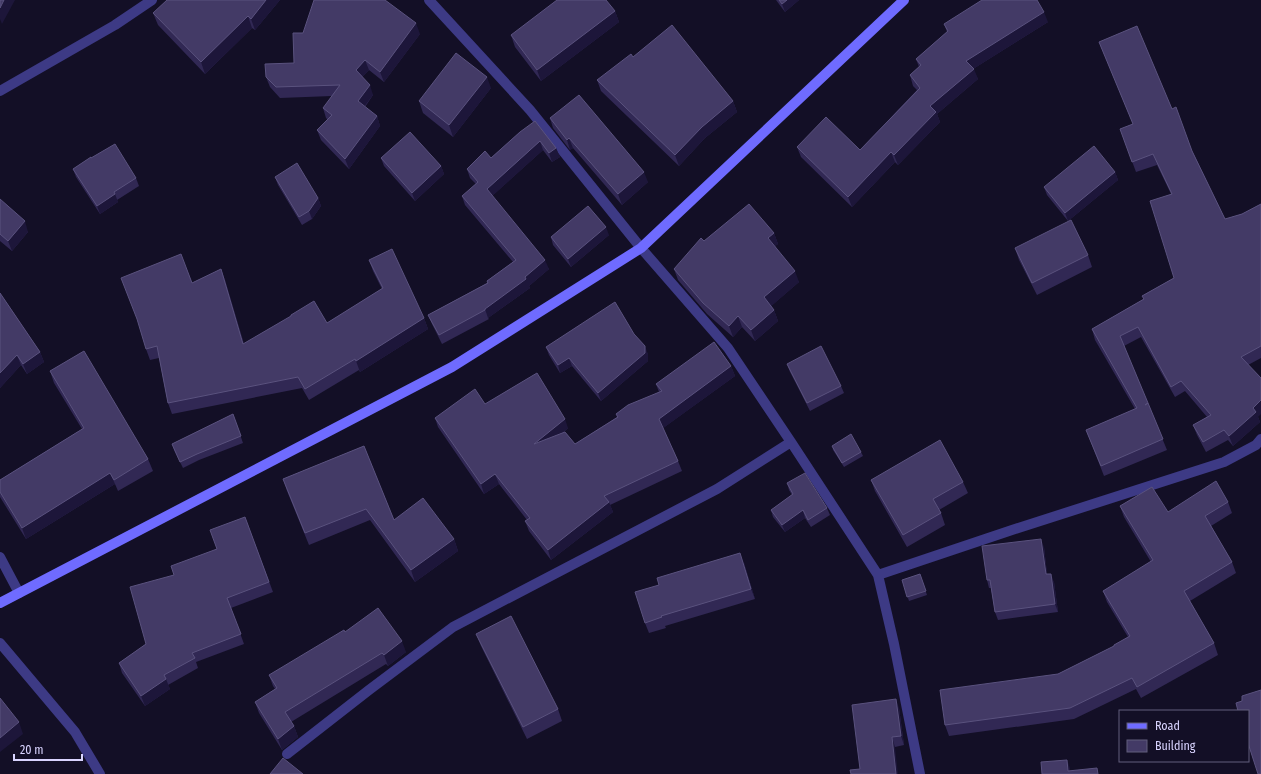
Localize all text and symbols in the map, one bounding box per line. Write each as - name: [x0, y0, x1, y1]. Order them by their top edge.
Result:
- legend: [1119, 710, 1249, 762]
- text: Road: [1155, 719, 1180, 733]
- scale bar: [14, 736, 82, 762]
- text: Building: [1155, 739, 1196, 753]
- text: 20 m: [20, 743, 44, 757]

